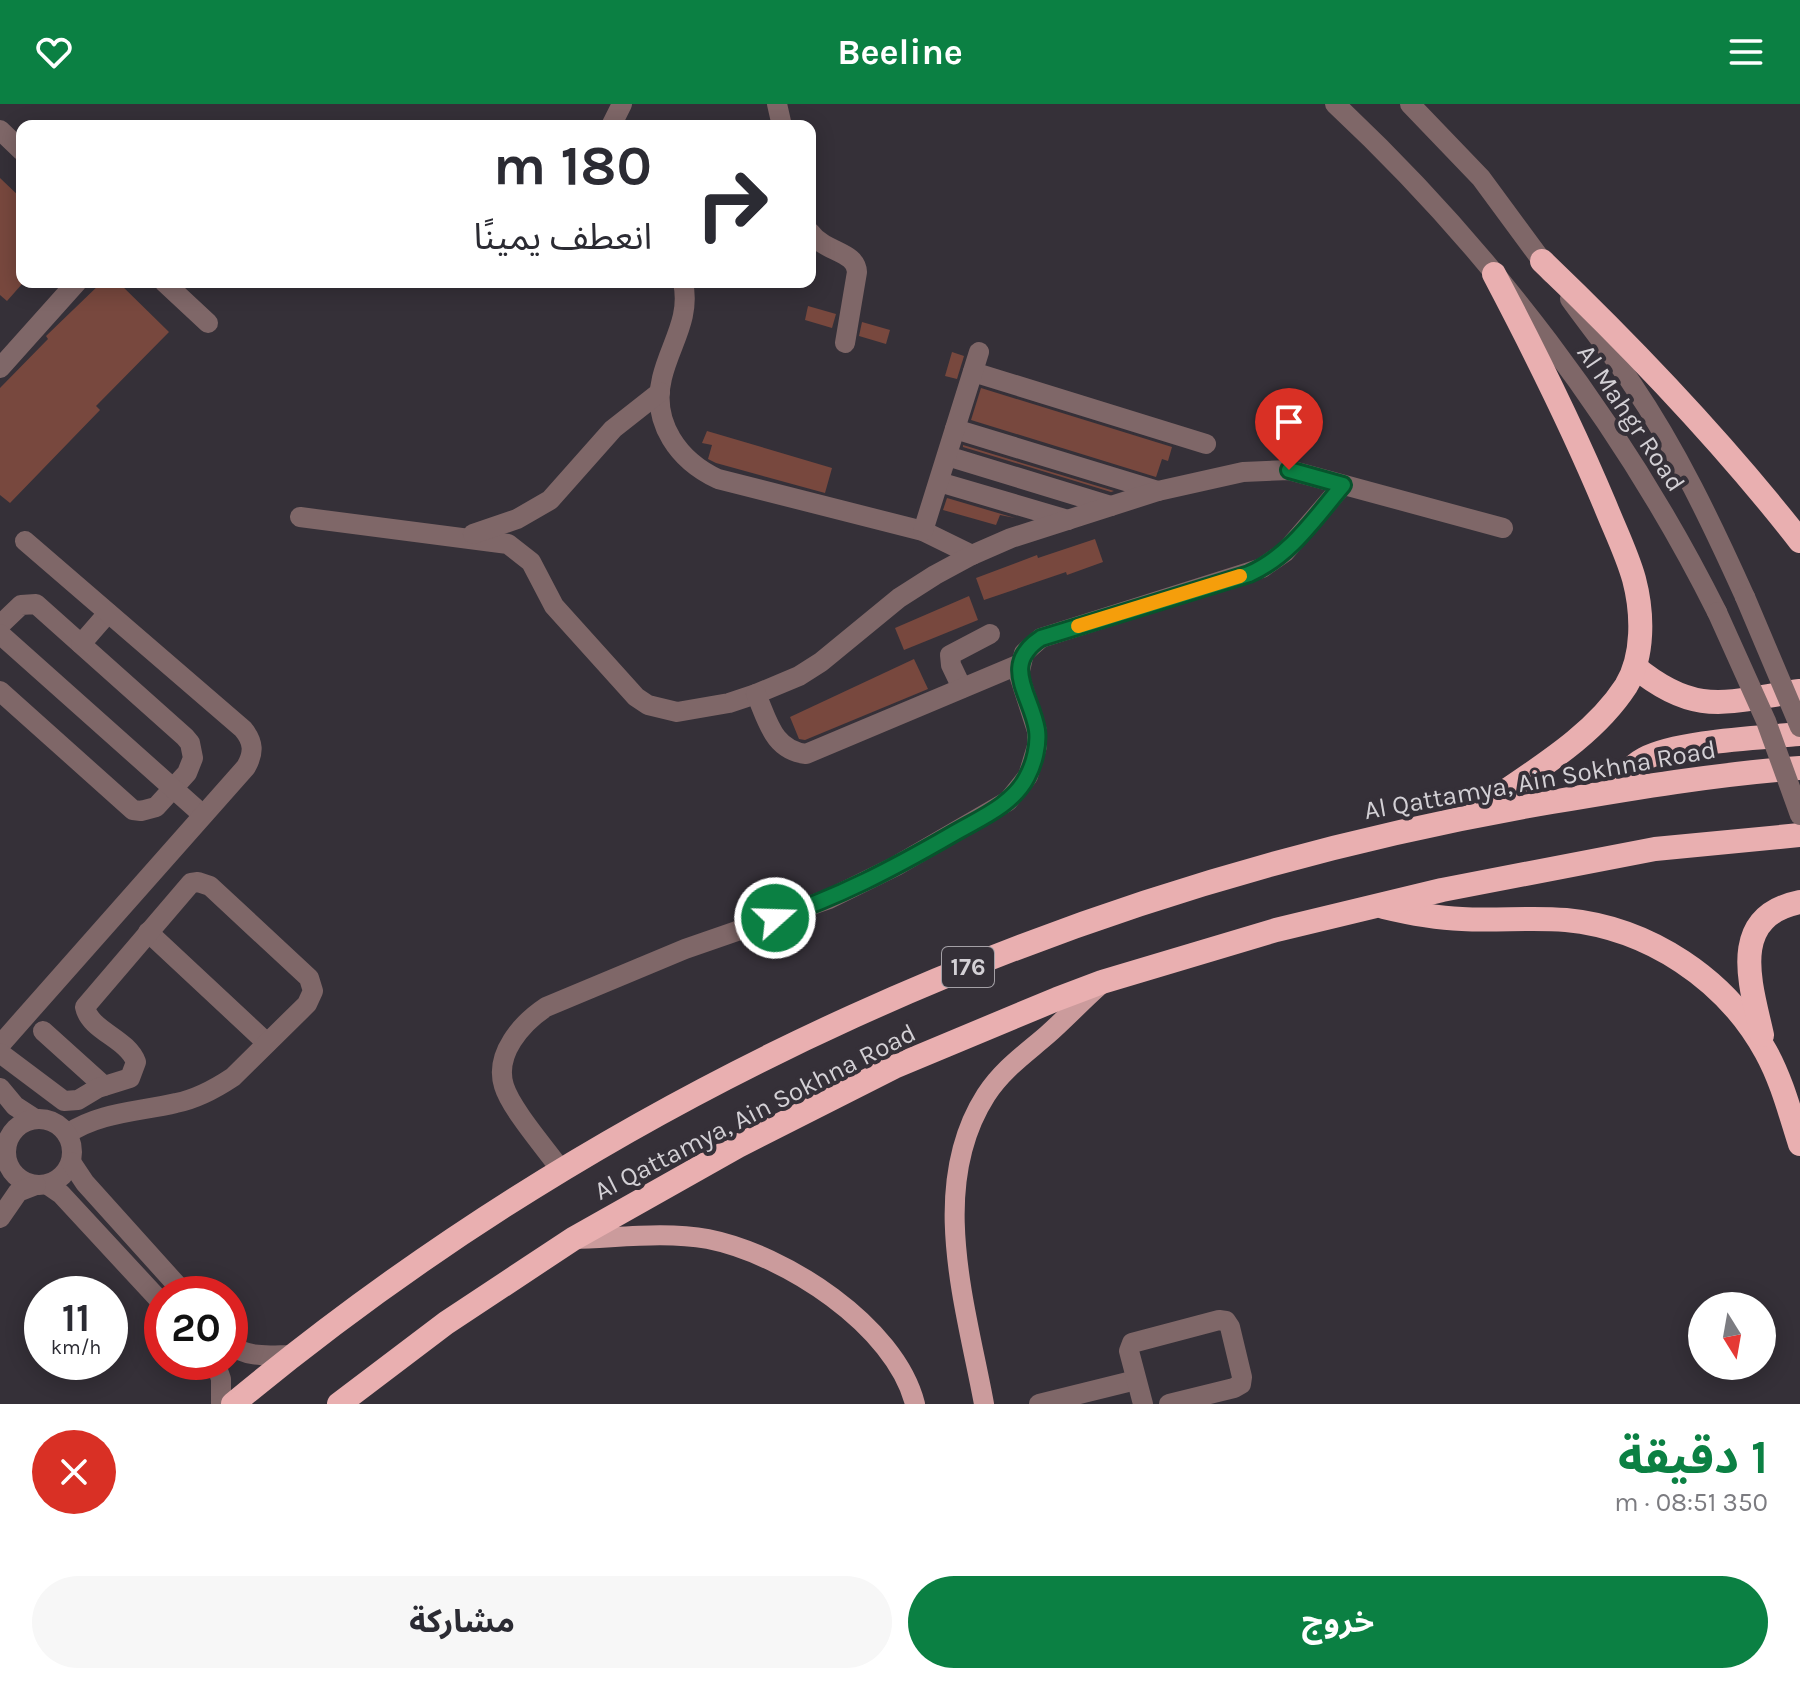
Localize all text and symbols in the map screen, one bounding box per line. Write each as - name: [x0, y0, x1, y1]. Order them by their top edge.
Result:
- icon: heart: [32, 30, 76, 74]
- icon: menu: [1724, 30, 1768, 74]
- text: Beeline: [837, 31, 963, 73]
- text: 180 m: [493, 133, 652, 198]
- icon: right: [680, 152, 784, 256]
- text: انعطف يمينًا: [474, 216, 652, 258]
- street label: Al Mahgr Road: [1570, 339, 1692, 497]
- pin: [1255, 388, 1323, 470]
- icon: arrive: [1267, 400, 1311, 444]
- street label: Al Qattamya, Ain Sokhna Road: [1362, 734, 1718, 826]
- position arrow: [733, 876, 817, 960]
- road number: 176: [942, 947, 994, 987]
- street label: Al Qattamya, Ain Sokhna Road: [589, 1017, 921, 1207]
- speed limit sign: 20: [144, 1276, 248, 1380]
- north arrow: [1688, 1292, 1776, 1380]
- map controls: [1688, 1292, 1776, 1380]
- text: 11: [62, 1294, 90, 1341]
- text: km/h: [51, 1336, 101, 1359]
- text: 1 دقيقة: [1618, 1429, 1768, 1485]
- button: close: [32, 1430, 116, 1514]
- text: 350 m · 08:51: [1614, 1487, 1768, 1518]
- button: مشاركة: [32, 1576, 892, 1668]
- button: خروج: [908, 1576, 1768, 1668]

